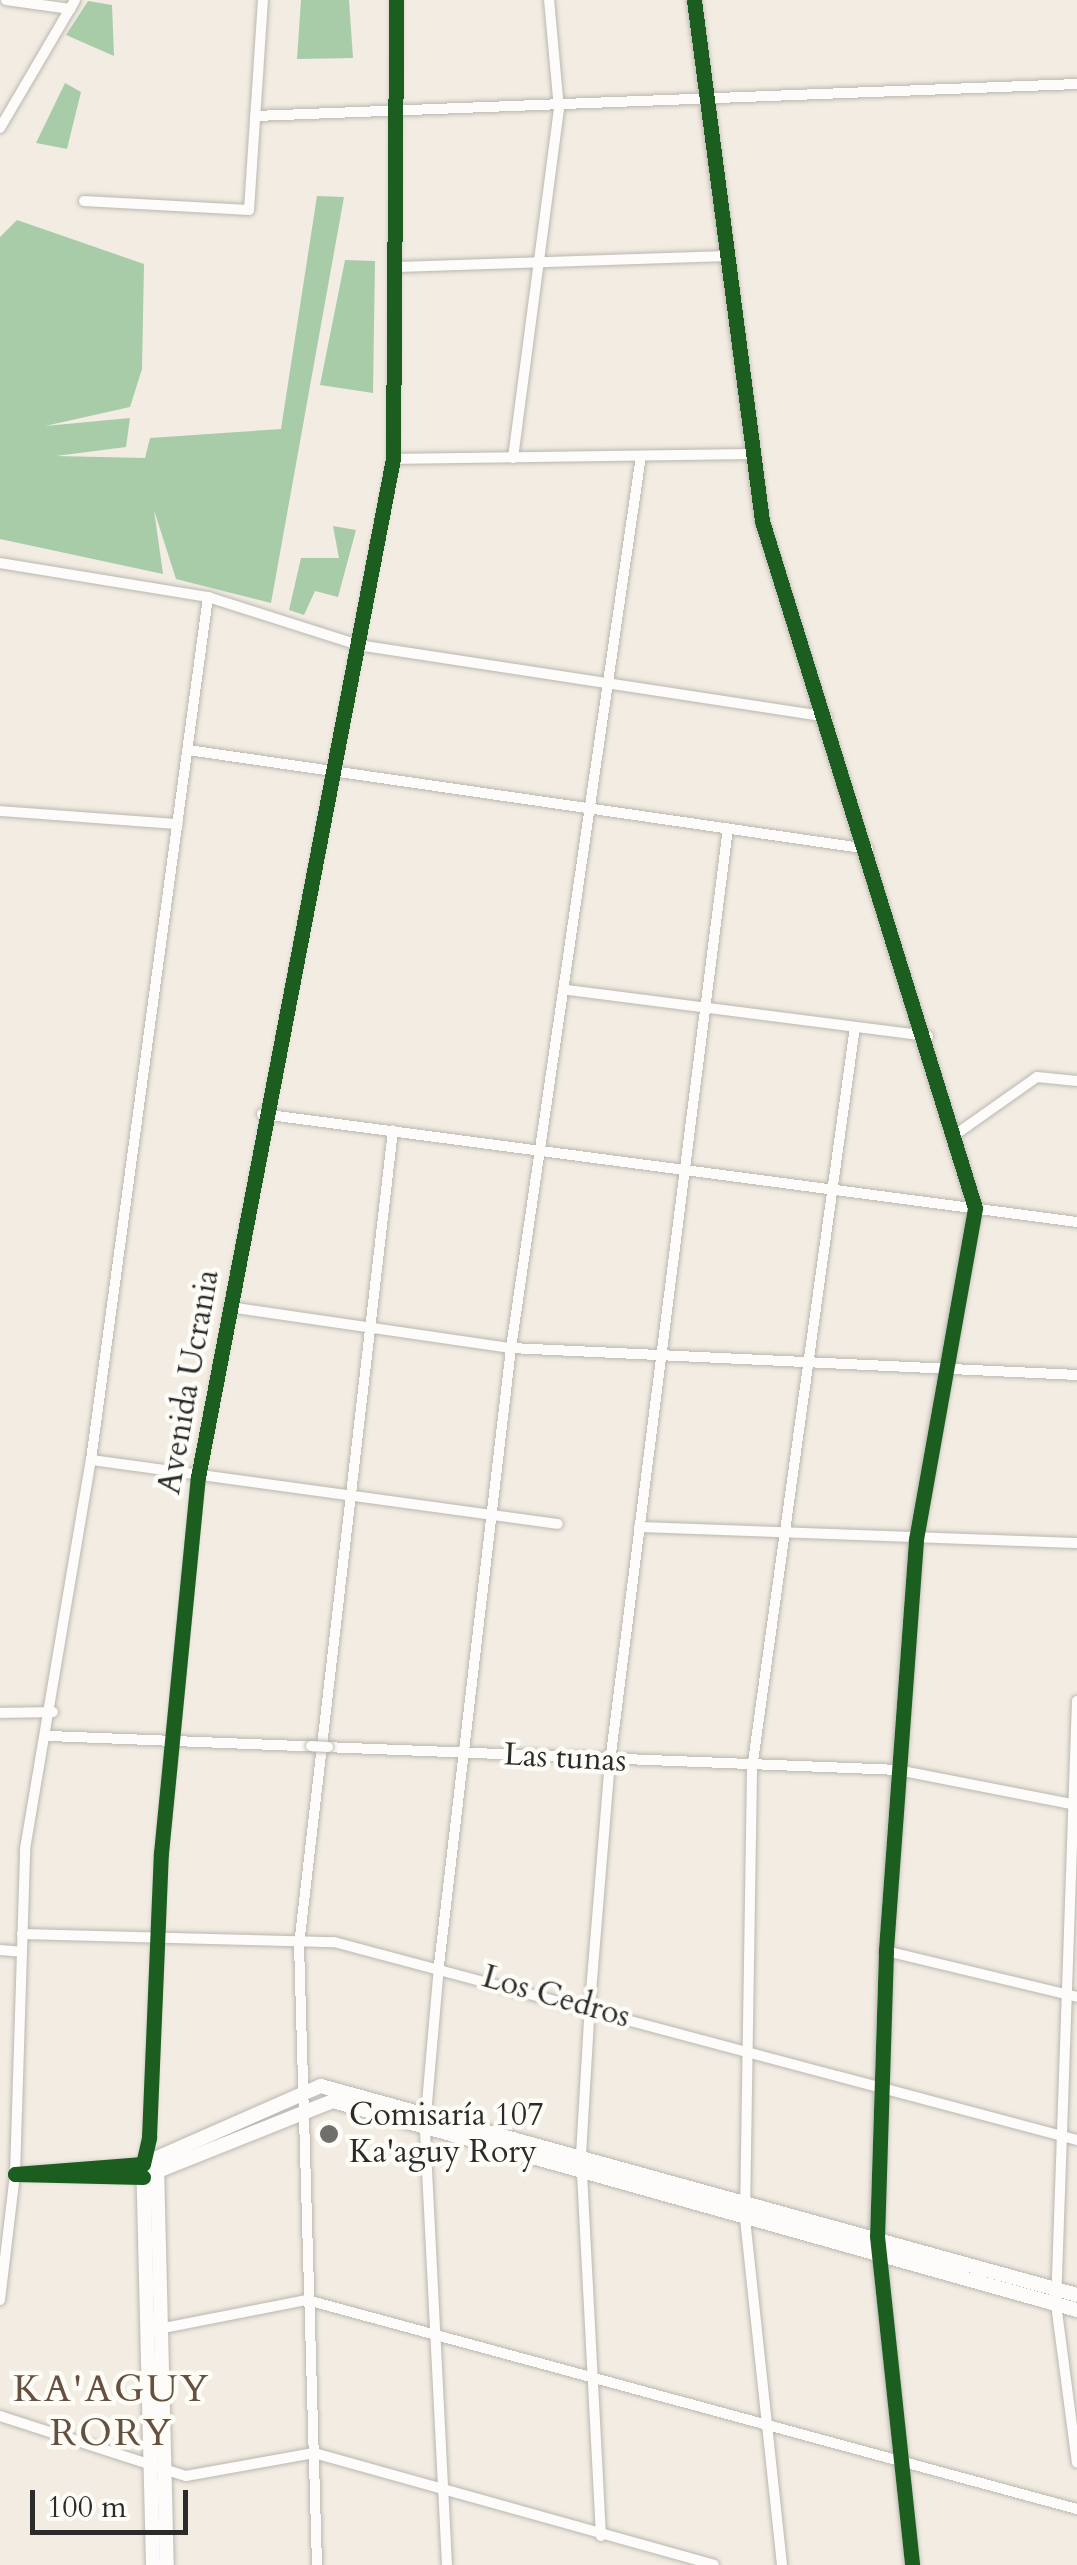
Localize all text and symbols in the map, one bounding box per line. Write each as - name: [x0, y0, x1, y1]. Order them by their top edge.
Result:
- street label: Avenida Ucrania: [150, 1267, 228, 1497]
- street label: Las tunas: [503, 1736, 627, 1780]
- street label: Los Cedros: [478, 1958, 634, 2036]
- place label: Comisaría 107 Ka'aguy Rory: [349, 2097, 544, 2172]
- marker: Comisaría 107 Ka'aguy Rory: [318, 2123, 340, 2145]
- district label: KA'AGUY RORY: [13, 2367, 211, 2456]
- scale bar: [35, 2470, 192, 2532]
- text: 100 m: [47, 2487, 127, 2528]

